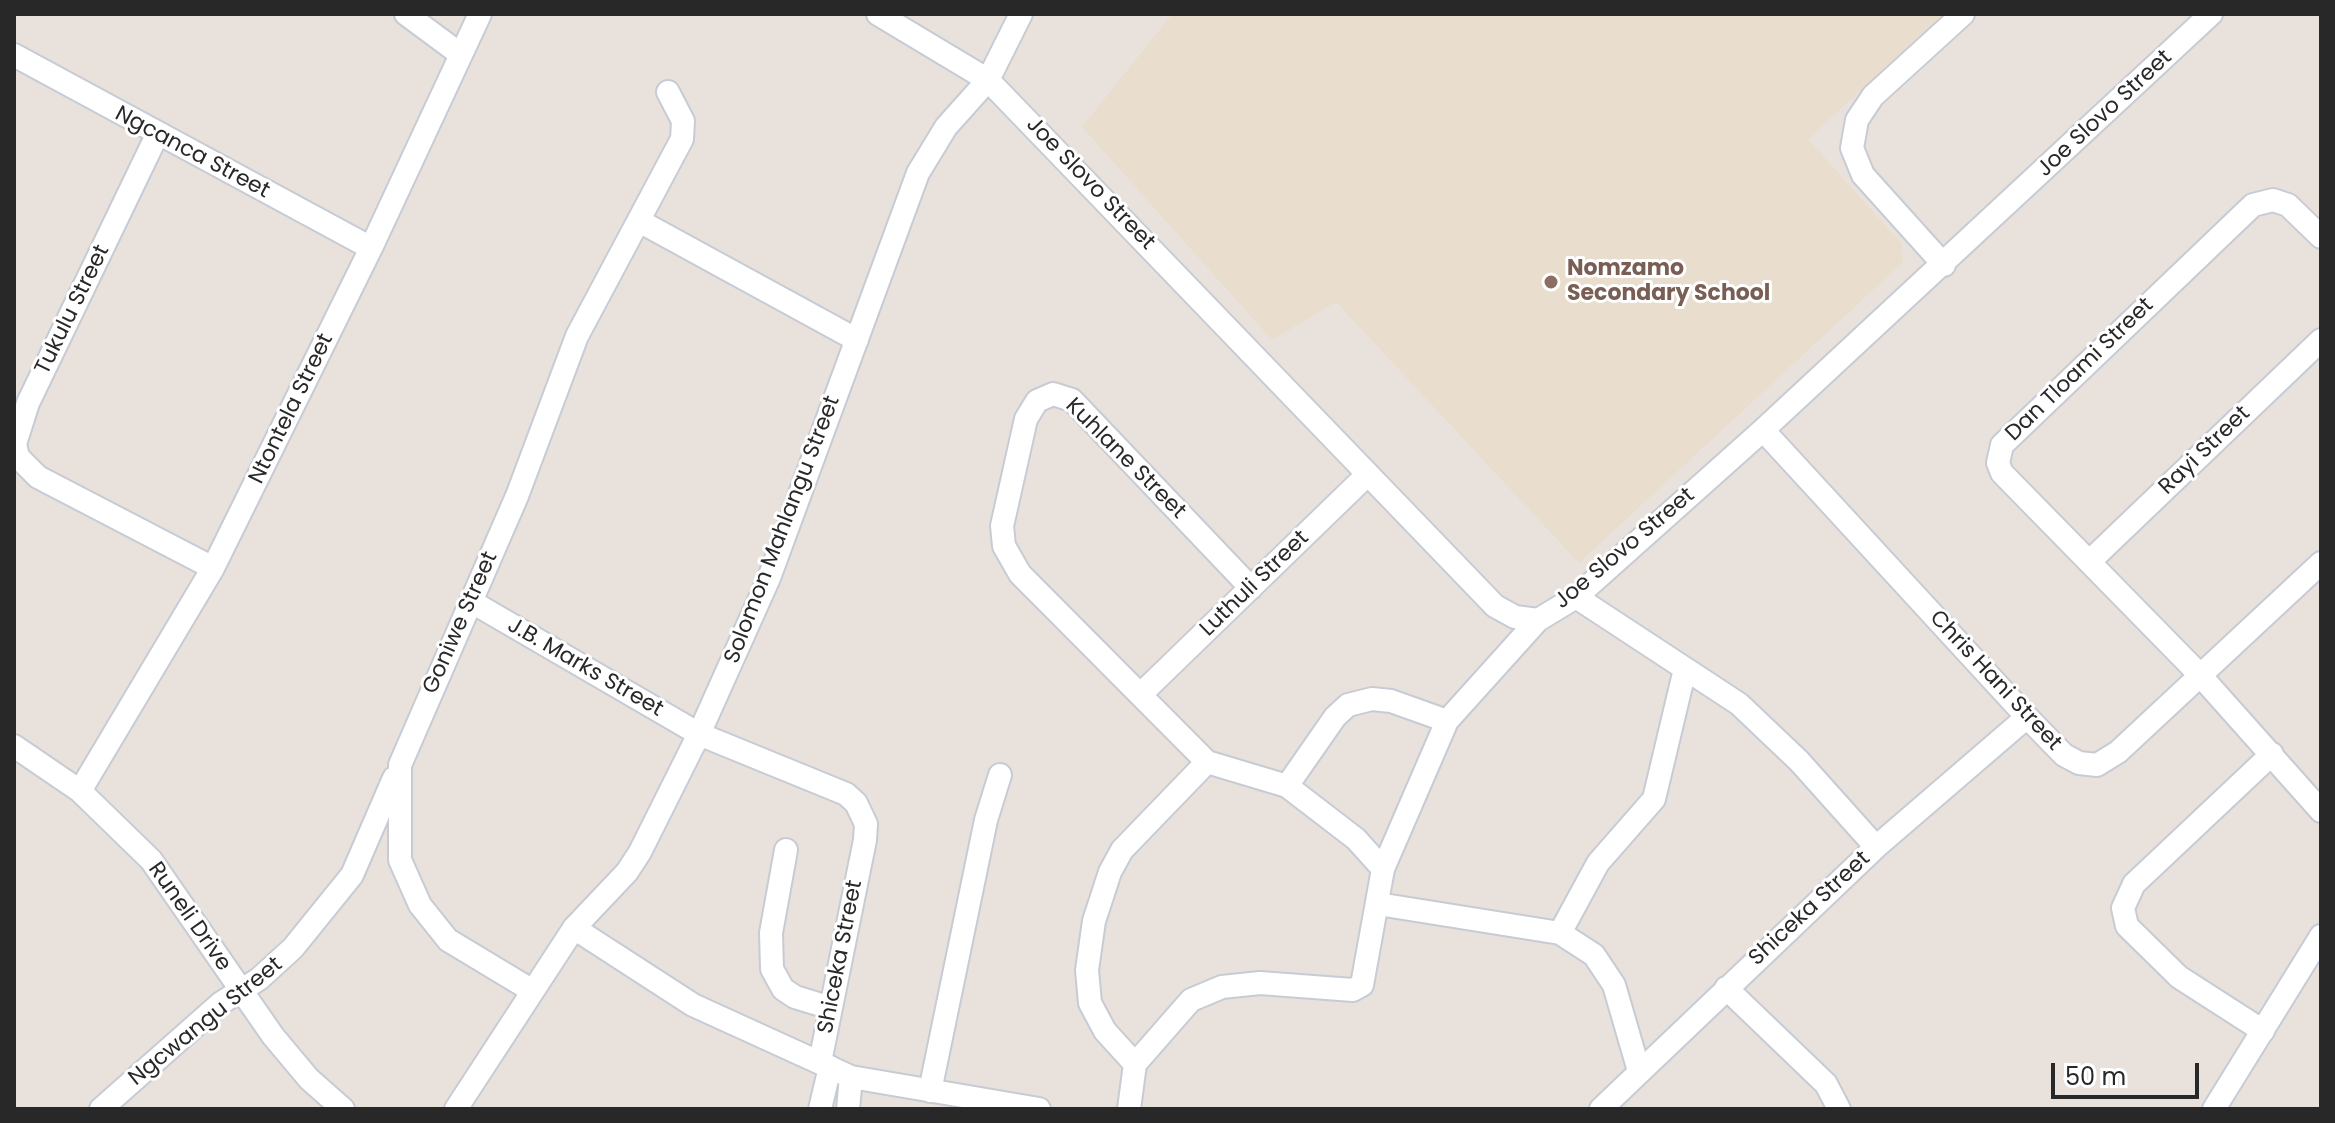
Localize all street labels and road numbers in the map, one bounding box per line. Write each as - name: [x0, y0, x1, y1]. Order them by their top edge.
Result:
- street label: Joe Slovo Street: [2032, 45, 2178, 183]
- street label: Ngcanca Street: [110, 101, 274, 205]
- street label: Joe Slovo Street: [1020, 112, 1160, 256]
- street label: Tukulu Street: [30, 241, 116, 379]
- street label: Dan Tloami Street: [2001, 293, 2159, 447]
- street label: Ntontela Street: [244, 330, 340, 488]
- street label: Solomon Mahlangu Street: [720, 392, 846, 668]
- street label: Kuhlane Street: [1059, 393, 1191, 525]
- street label: Rayi Street: [2154, 401, 2256, 501]
- street label: Joe Slovo Street: [1550, 483, 1700, 615]
- street label: Luthuli Street: [1195, 526, 1315, 642]
- street label: Goniwe Street: [418, 548, 504, 698]
- street label: Chris Hani Street: [1923, 605, 2067, 757]
- street label: J.B. Marks Street: [502, 613, 668, 723]
- street label: Shiceka Street: [1744, 846, 1876, 972]
- street label: Runeli Drive: [142, 857, 236, 977]
- street label: Shiceka Street: [813, 878, 869, 1036]
- street label: Ngcwangu Street: [124, 952, 288, 1092]

